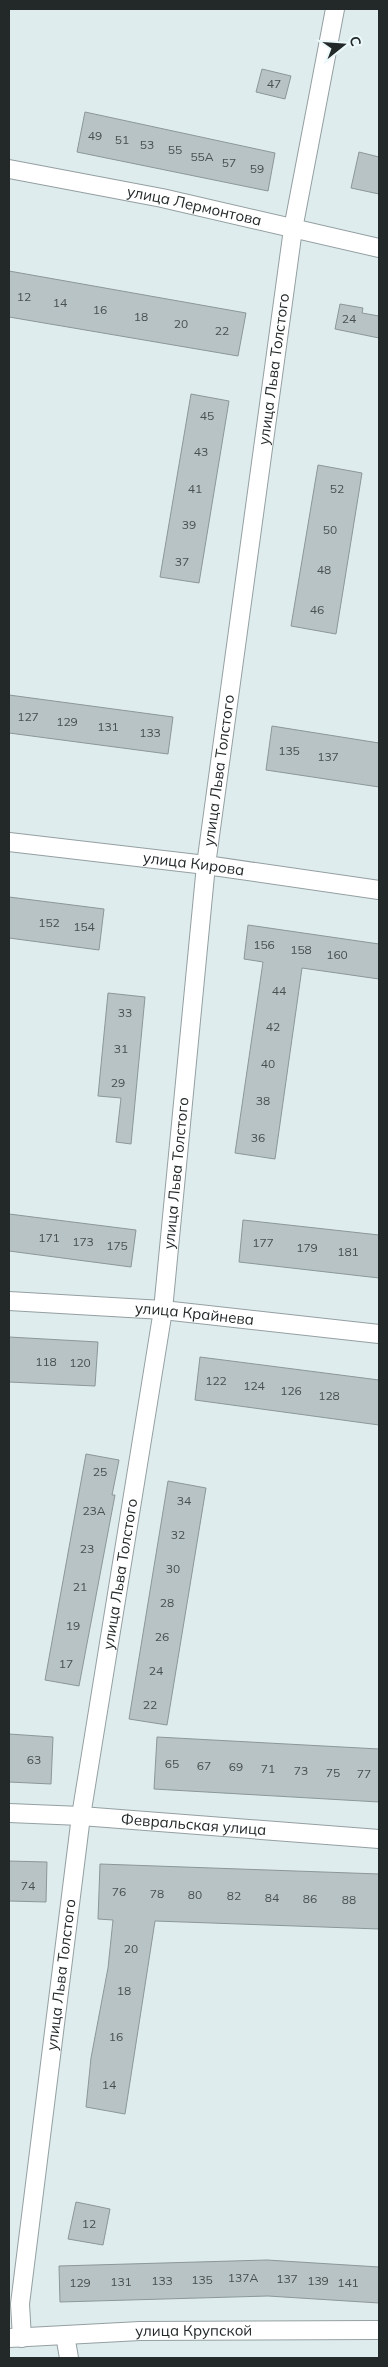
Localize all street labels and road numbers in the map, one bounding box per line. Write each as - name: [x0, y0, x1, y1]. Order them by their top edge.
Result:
- street label: улица Лермонтова: [125, 182, 264, 230]
- street label: улица Льва Толстого: [254, 292, 293, 446]
- street label: улица Льва Толстого: [199, 693, 238, 847]
- street label: улица Кирова: [142, 848, 246, 879]
- street label: улица Льва Толстого: [159, 1096, 193, 1250]
- street label: улица Крайнева: [134, 1298, 255, 1329]
- street label: улица Льва Толстого: [98, 1497, 141, 1651]
- street label: Февральская улица: [120, 1809, 267, 1839]
- street label: улица Льва Толстого: [42, 1898, 80, 2051]
- street label: улица Крупской: [135, 2321, 252, 2340]

